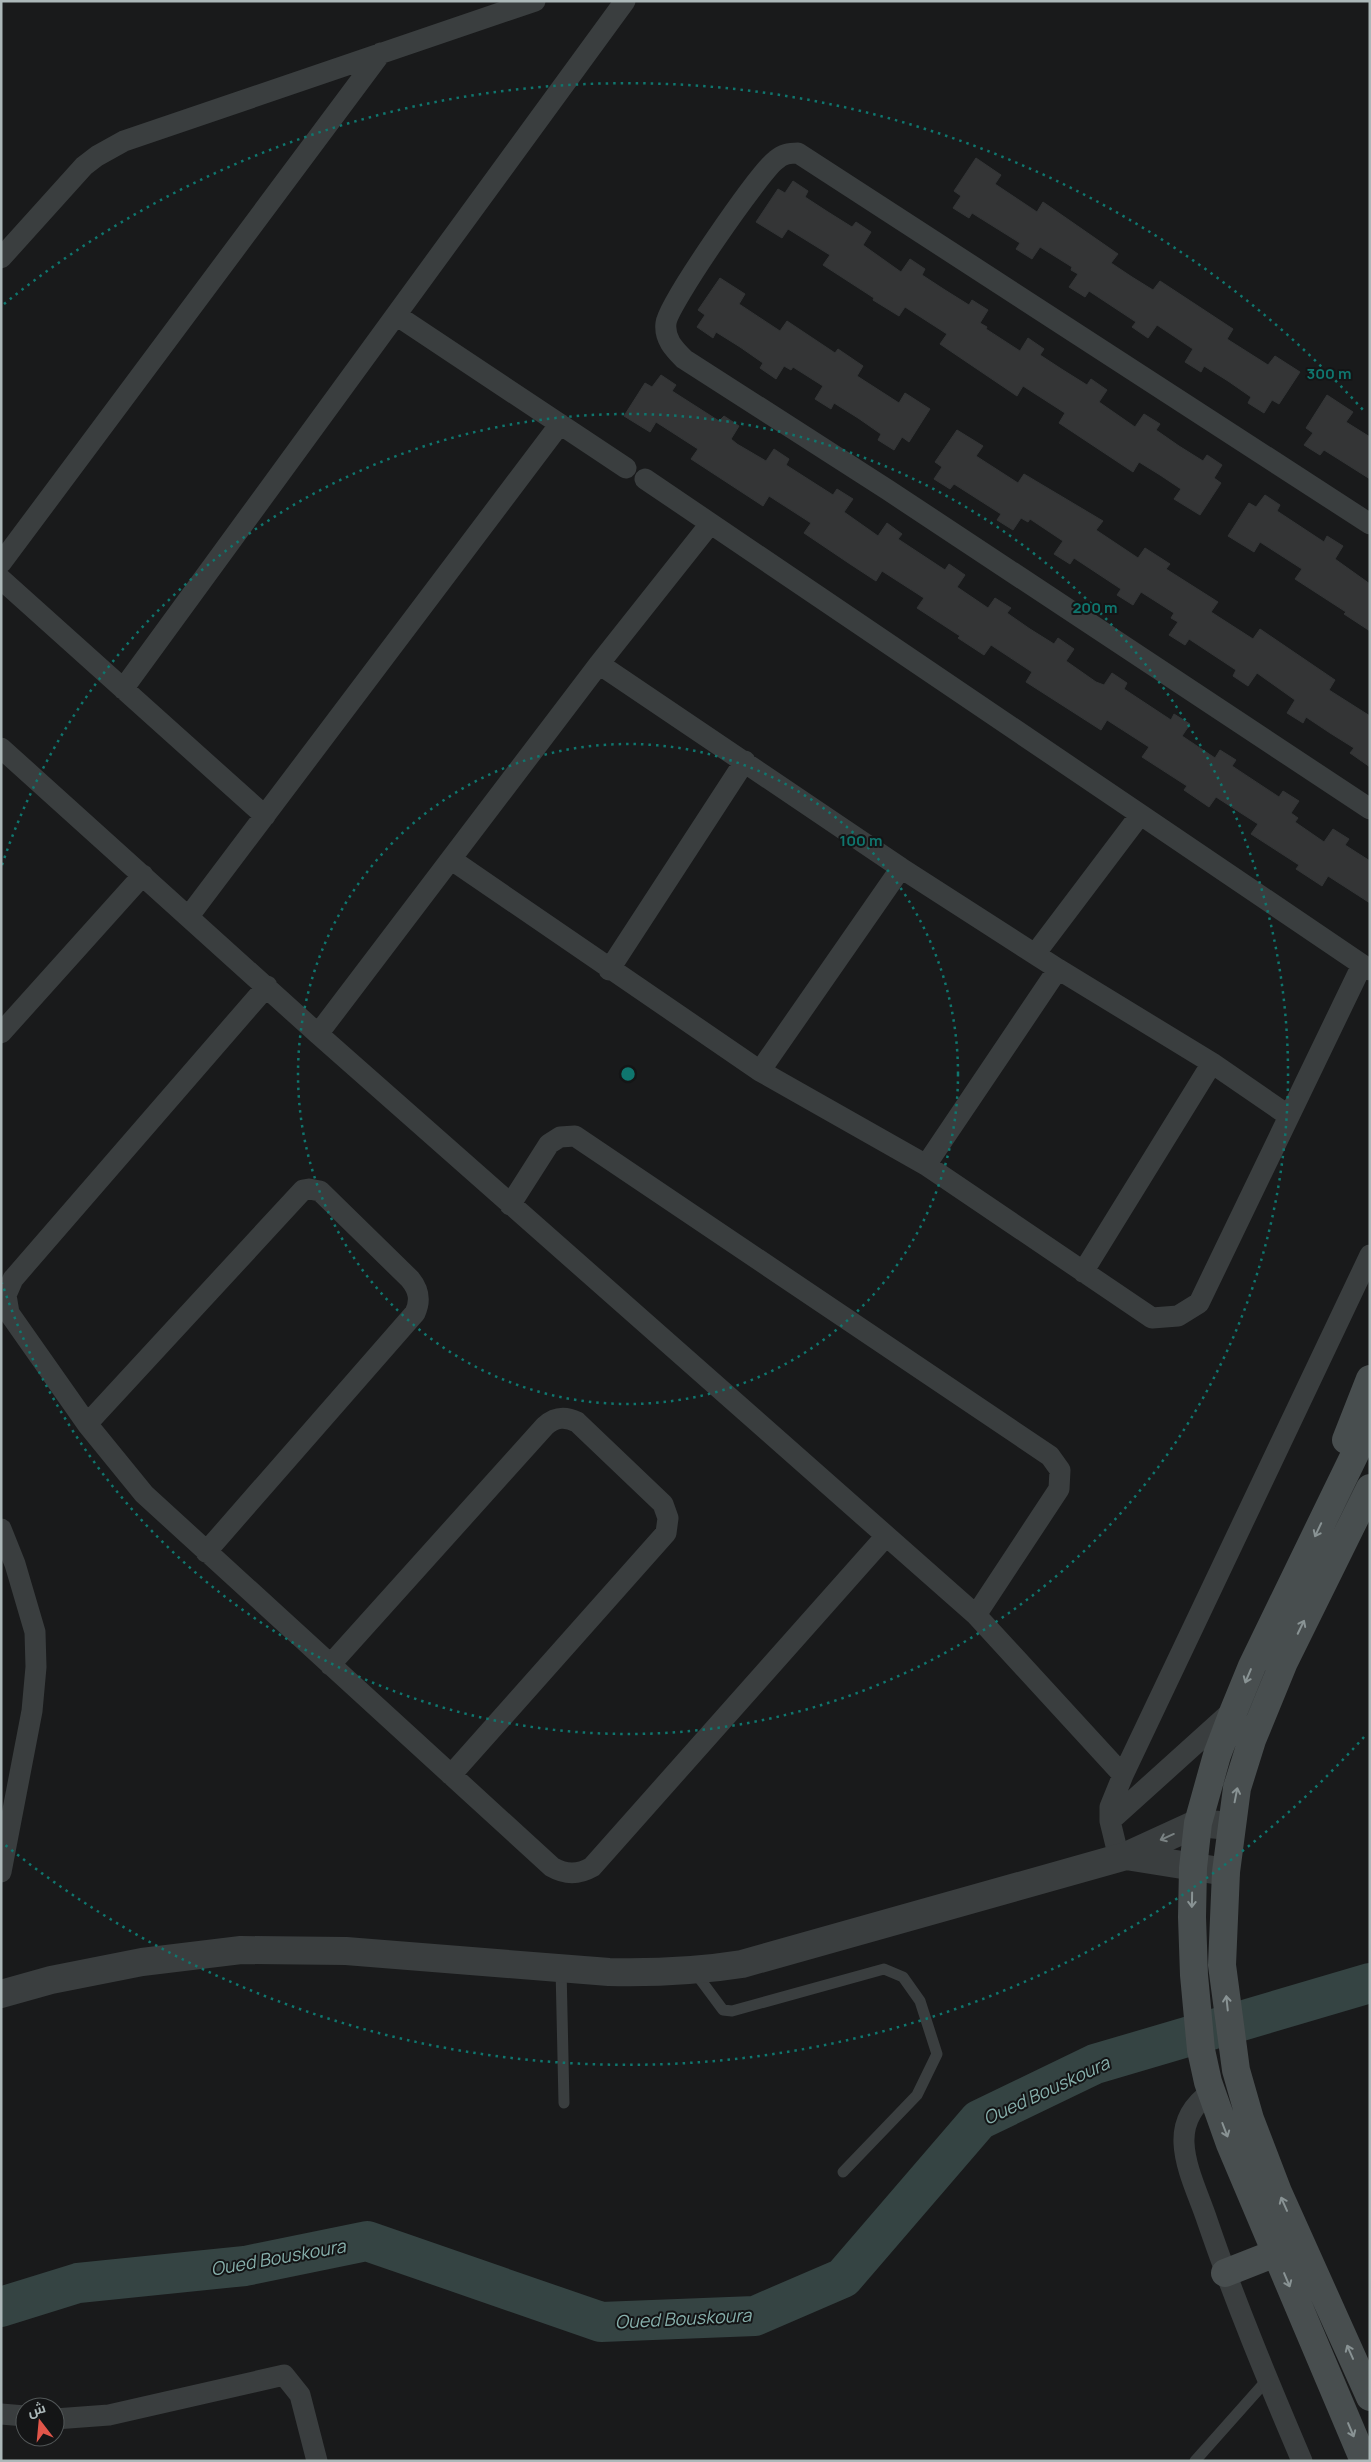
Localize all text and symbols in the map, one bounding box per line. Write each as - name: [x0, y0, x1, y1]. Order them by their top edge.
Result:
- text: 300 m: [1307, 363, 1351, 384]
- text: 200 m: [1072, 597, 1118, 618]
- text: 100 m: [840, 830, 882, 851]
- centre of rings: [619, 1065, 637, 1083]
- one-way arrow: [1313, 1522, 1323, 1537]
- one-way arrow: [1297, 1620, 1306, 1635]
- one-way arrow: [1243, 1668, 1252, 1683]
- one-way arrow: [1232, 1787, 1242, 1803]
- one-way arrow: [1160, 1833, 1175, 1843]
- one-way arrow: [1187, 1892, 1197, 1908]
- one-way arrow: [1222, 1995, 1231, 2011]
- water label: Oued Bouskoura: [979, 2050, 1114, 2130]
- one-way arrow: [1221, 2122, 1230, 2138]
- one-way arrow: [1278, 2197, 1288, 2212]
- water label: Oued Bouskoura: [209, 2233, 348, 2281]
- one-way arrow: [1284, 2273, 1293, 2288]
- water label: Oued Bouskoura: [614, 2302, 753, 2334]
- one-way arrow: [1345, 2345, 1355, 2360]
- north arrow: [15, 2397, 65, 2447]
- text: ش: [25, 2397, 48, 2421]
- one-way arrow: [1347, 2422, 1357, 2437]

